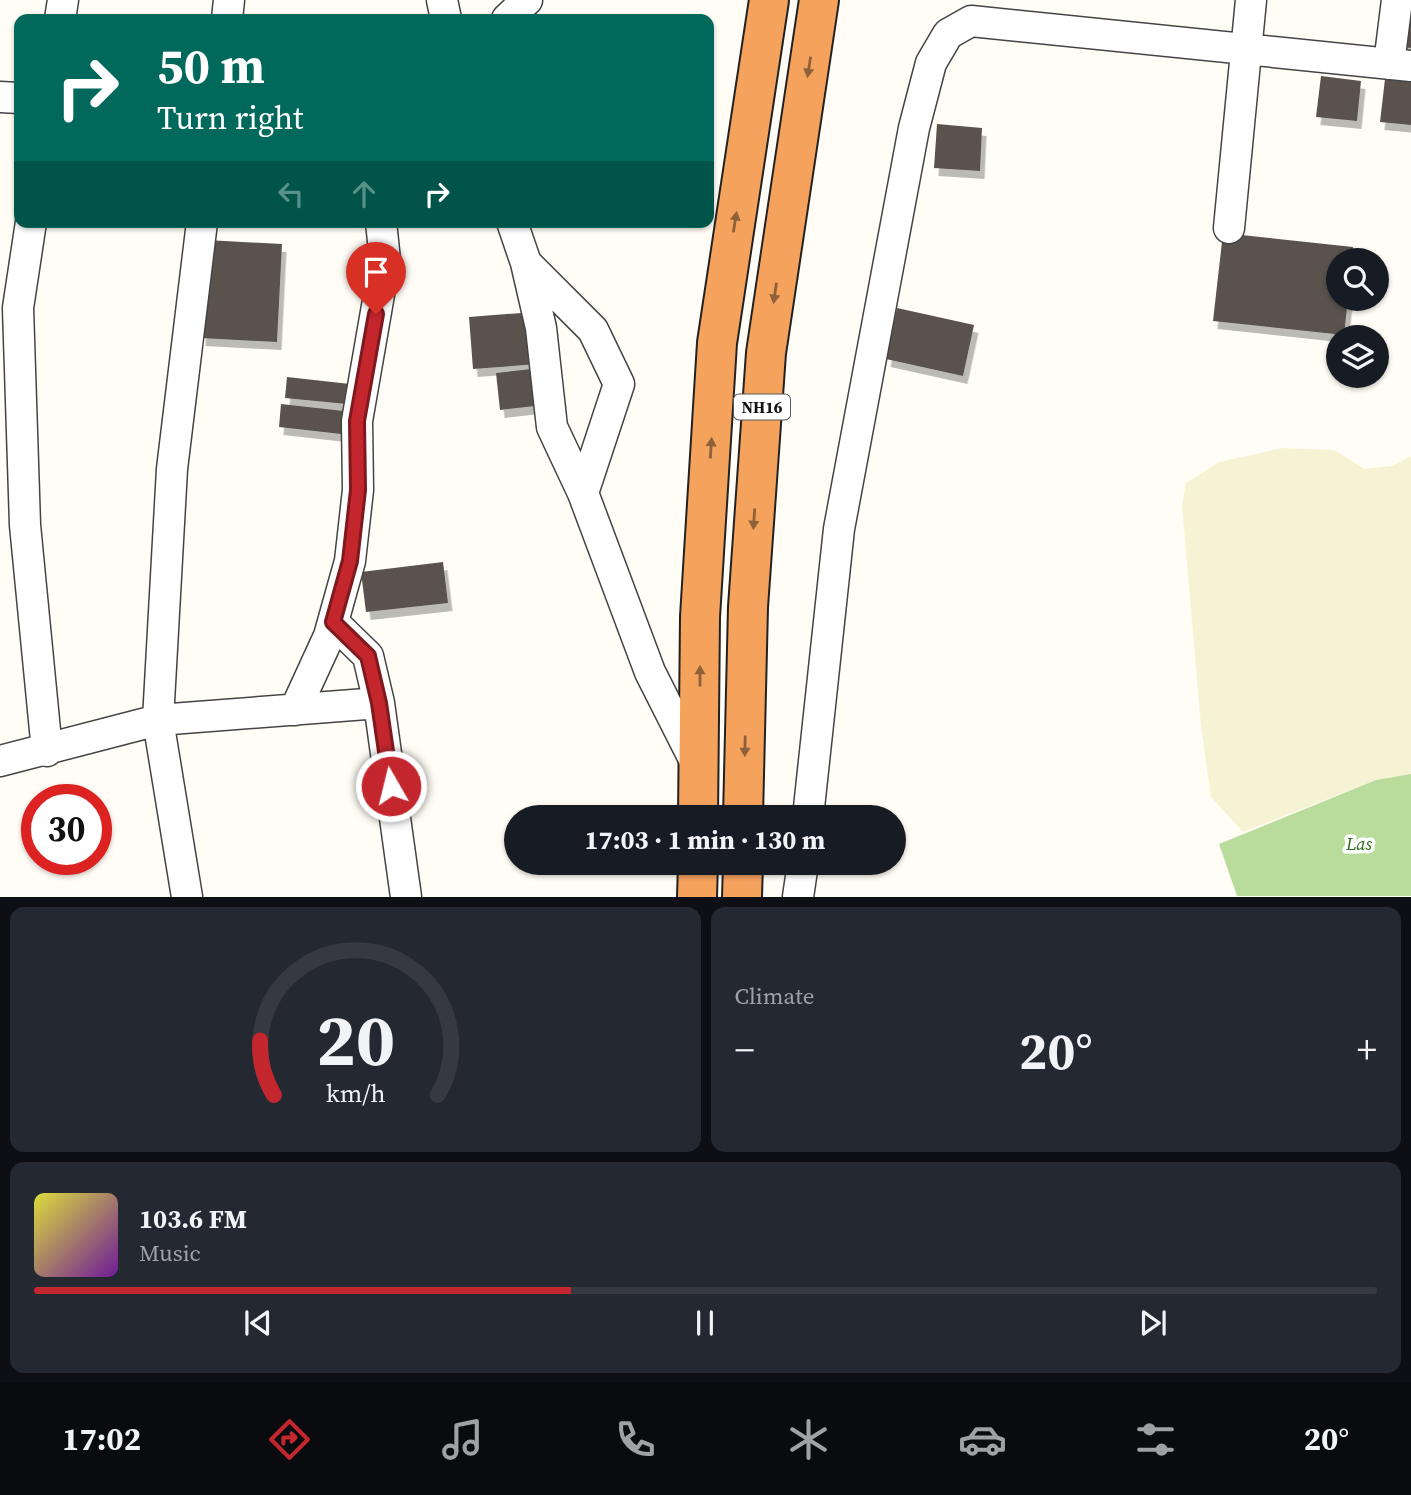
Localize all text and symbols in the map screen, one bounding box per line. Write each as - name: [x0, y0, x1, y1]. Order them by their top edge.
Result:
- text: 50 m: [157, 32, 265, 99]
- icon: right: [42, 42, 133, 133]
- one-way arrow: [803, 57, 814, 79]
- text: Turn right: [157, 96, 303, 140]
- icon: left: [272, 175, 310, 213]
- icon: ahead: [345, 175, 383, 213]
- icon: right: [418, 175, 456, 213]
- one-way arrow: [730, 211, 741, 233]
- pin: [346, 242, 406, 314]
- map controls: [1326, 248, 1389, 388]
- button: search: [1326, 248, 1389, 311]
- icon: arrive: [357, 253, 395, 291]
- one-way arrow: [769, 282, 780, 304]
- button: layers: [1326, 325, 1389, 388]
- road number: NH16: [734, 394, 790, 420]
- one-way arrow: [705, 437, 716, 459]
- one-way arrow: [748, 508, 759, 530]
- one-way arrow: [694, 664, 705, 686]
- one-way arrow: [739, 735, 751, 757]
- position arrow: [354, 749, 428, 823]
- speed limit sign: 30: [21, 784, 112, 875]
- text: 17:03 · 1 min · 130 m: [585, 822, 825, 858]
- park label: Las: [1345, 831, 1373, 856]
- text: Climate: [735, 980, 814, 1012]
- text: 20: [316, 991, 395, 1090]
- text: 20°: [1019, 1015, 1092, 1086]
- text: −: [735, 1024, 755, 1076]
- text: +: [1357, 1024, 1377, 1076]
- text: km/h: [325, 1076, 385, 1110]
- text: 103.6 FM: [139, 1201, 247, 1237]
- text: Music: [139, 1237, 201, 1269]
- icon: previous: [239, 1304, 277, 1342]
- icon: pause: [686, 1304, 724, 1342]
- icon: next: [1134, 1304, 1172, 1342]
- icon: directions: [265, 1415, 314, 1464]
- icon: music: [438, 1415, 487, 1464]
- icon: phone: [611, 1415, 660, 1464]
- icon: climate: [784, 1415, 833, 1464]
- icon: car: [958, 1415, 1007, 1464]
- icon: filters: [1131, 1415, 1180, 1464]
- text: 17:02: [62, 1417, 141, 1461]
- text: 20°: [1304, 1417, 1349, 1461]

